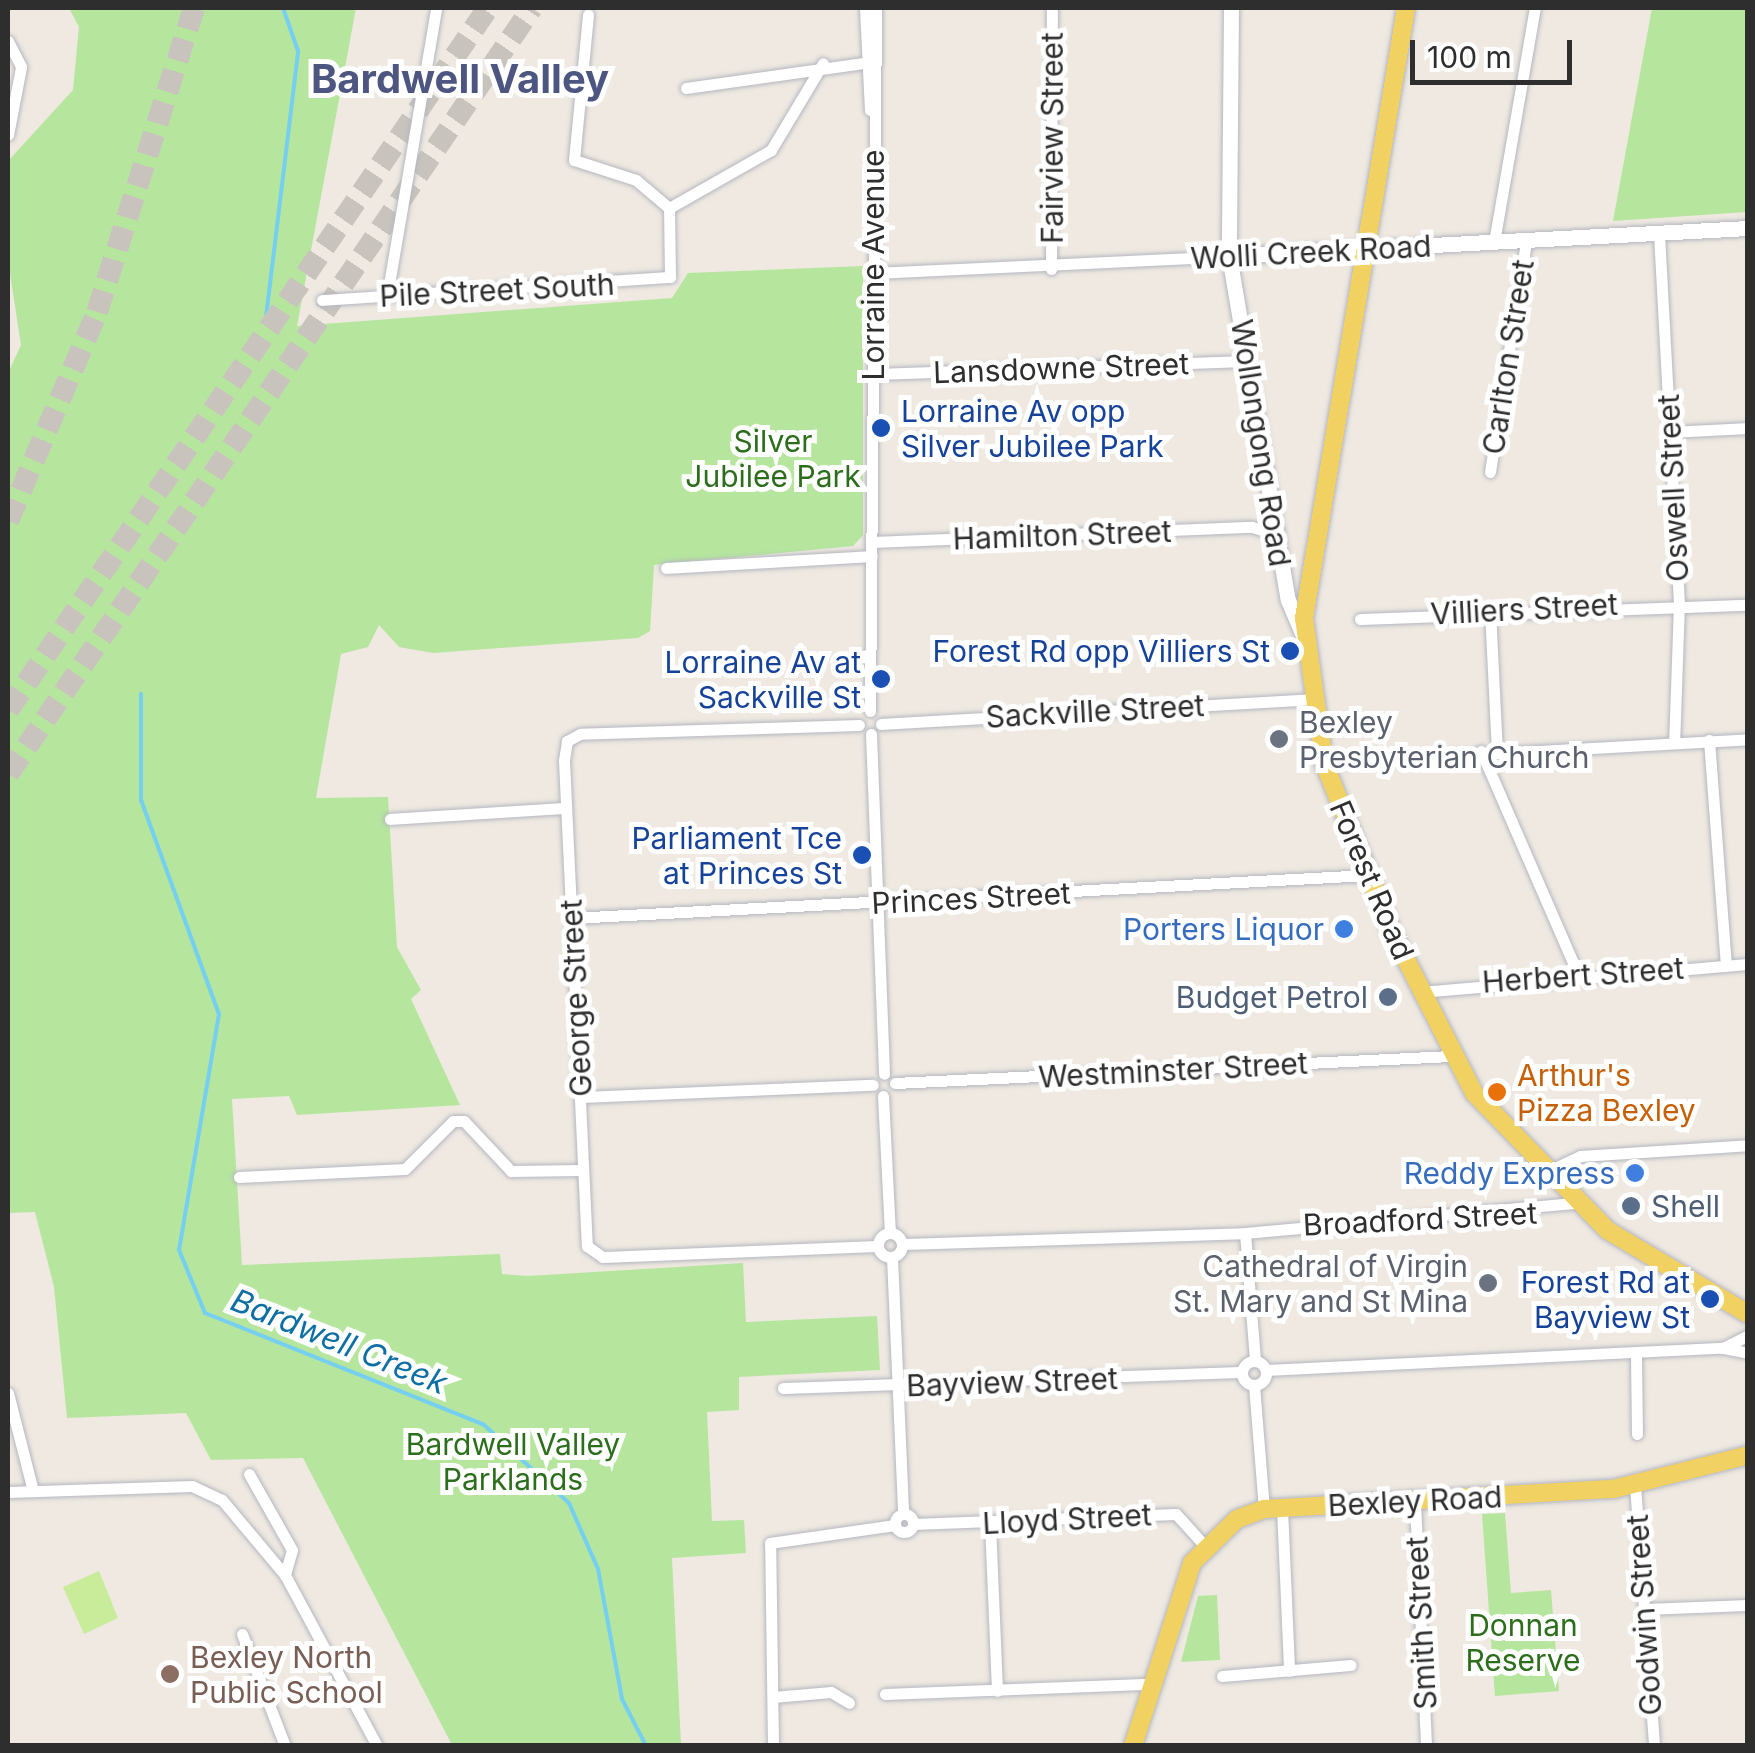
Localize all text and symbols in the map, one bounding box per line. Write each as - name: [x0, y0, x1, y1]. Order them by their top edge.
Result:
- scale bar: [1415, 20, 1578, 82]
- street label: Fairview Street: [1034, 32, 1070, 244]
- text: 100 m: [1427, 39, 1512, 75]
- district label: Bardwell Valley: [311, 55, 609, 103]
- street label: Lorraine Avenue: [855, 149, 891, 381]
- street label: Wolli Creek Road: [1190, 228, 1432, 276]
- street label: Carlton Street: [1475, 257, 1541, 457]
- street label: Pile Street South: [379, 266, 615, 314]
- street label: Wollongong Road: [1224, 317, 1298, 569]
- street label: Lansdowne Street: [932, 346, 1190, 390]
- place label: Lorraine Av opp Silver Jubilee Park: [901, 393, 1164, 464]
- street label: Oswell Street: [1650, 393, 1696, 583]
- marker: Lorraine Av opp Silver Jubilee Park: [870, 417, 892, 439]
- park label: Silver Jubilee Park: [685, 423, 861, 494]
- street label: Hamilton Street: [952, 513, 1172, 557]
- street label: Villiers Street: [1429, 586, 1619, 632]
- place label: Forest Rd opp Villiers St: [932, 633, 1270, 669]
- marker: Forest Rd opp Villiers St: [1279, 640, 1301, 662]
- place label: Lorraine Av at Sackville St: [665, 644, 861, 714]
- marker: Lorraine Av at Sackville St: [870, 668, 892, 690]
- street label: Sackville Street: [985, 687, 1205, 735]
- place label: Bexley Presbyterian Church: [1299, 704, 1589, 774]
- marker: Bexley Presbyterian Church: [1268, 728, 1290, 750]
- street label: Forest Road: [1322, 795, 1422, 965]
- place label: Parliament Tce at Princes St: [631, 820, 842, 890]
- marker: Parliament Tce at Princes St: [851, 844, 873, 866]
- street label: Princes Street: [870, 875, 1072, 921]
- street label: George Street: [553, 898, 599, 1098]
- place label: Porters Liquor: [1123, 911, 1324, 947]
- marker: Porters Liquor: [1333, 918, 1355, 940]
- street label: Herbert Street: [1481, 950, 1685, 1000]
- place label: Budget Petrol: [1176, 979, 1368, 1015]
- marker: Budget Petrol: [1377, 986, 1399, 1008]
- street label: Westminster Street: [1037, 1045, 1309, 1095]
- place label: Arthur's Pizza Bexley: [1517, 1057, 1696, 1128]
- marker: Arthur's Pizza Bexley: [1486, 1081, 1508, 1103]
- place label: Reddy Express: [1404, 1155, 1615, 1191]
- marker: Reddy Express: [1624, 1162, 1646, 1184]
- place label: Shell: [1651, 1188, 1720, 1224]
- street label: Broadford Street: [1302, 1195, 1538, 1243]
- marker: Shell: [1620, 1195, 1642, 1217]
- place label: Cathedral of Virgin St. Mary and St Mina: [1173, 1248, 1468, 1318]
- place label: Forest Rd at Bayview St: [1521, 1264, 1690, 1334]
- marker: Cathedral of Virgin St. Mary and St Mina: [1477, 1272, 1499, 1294]
- water label: Bardwell Creek: [225, 1281, 453, 1403]
- marker: Forest Rd at Bayview St: [1699, 1288, 1721, 1310]
- street label: Bayview Street: [906, 1360, 1118, 1404]
- park label: Bardwell Valley Parklands: [406, 1426, 620, 1496]
- street label: Bexley Road: [1327, 1478, 1503, 1524]
- street label: Lloyd Street: [981, 1497, 1153, 1541]
- street label: Godwin Street: [1619, 1513, 1669, 1717]
- street label: Smith Street: [1398, 1535, 1444, 1711]
- park label: Donnan Reserve: [1465, 1607, 1581, 1678]
- place label: Bexley North Public School: [190, 1639, 383, 1710]
- marker: Bexley North Public School: [159, 1663, 181, 1685]

